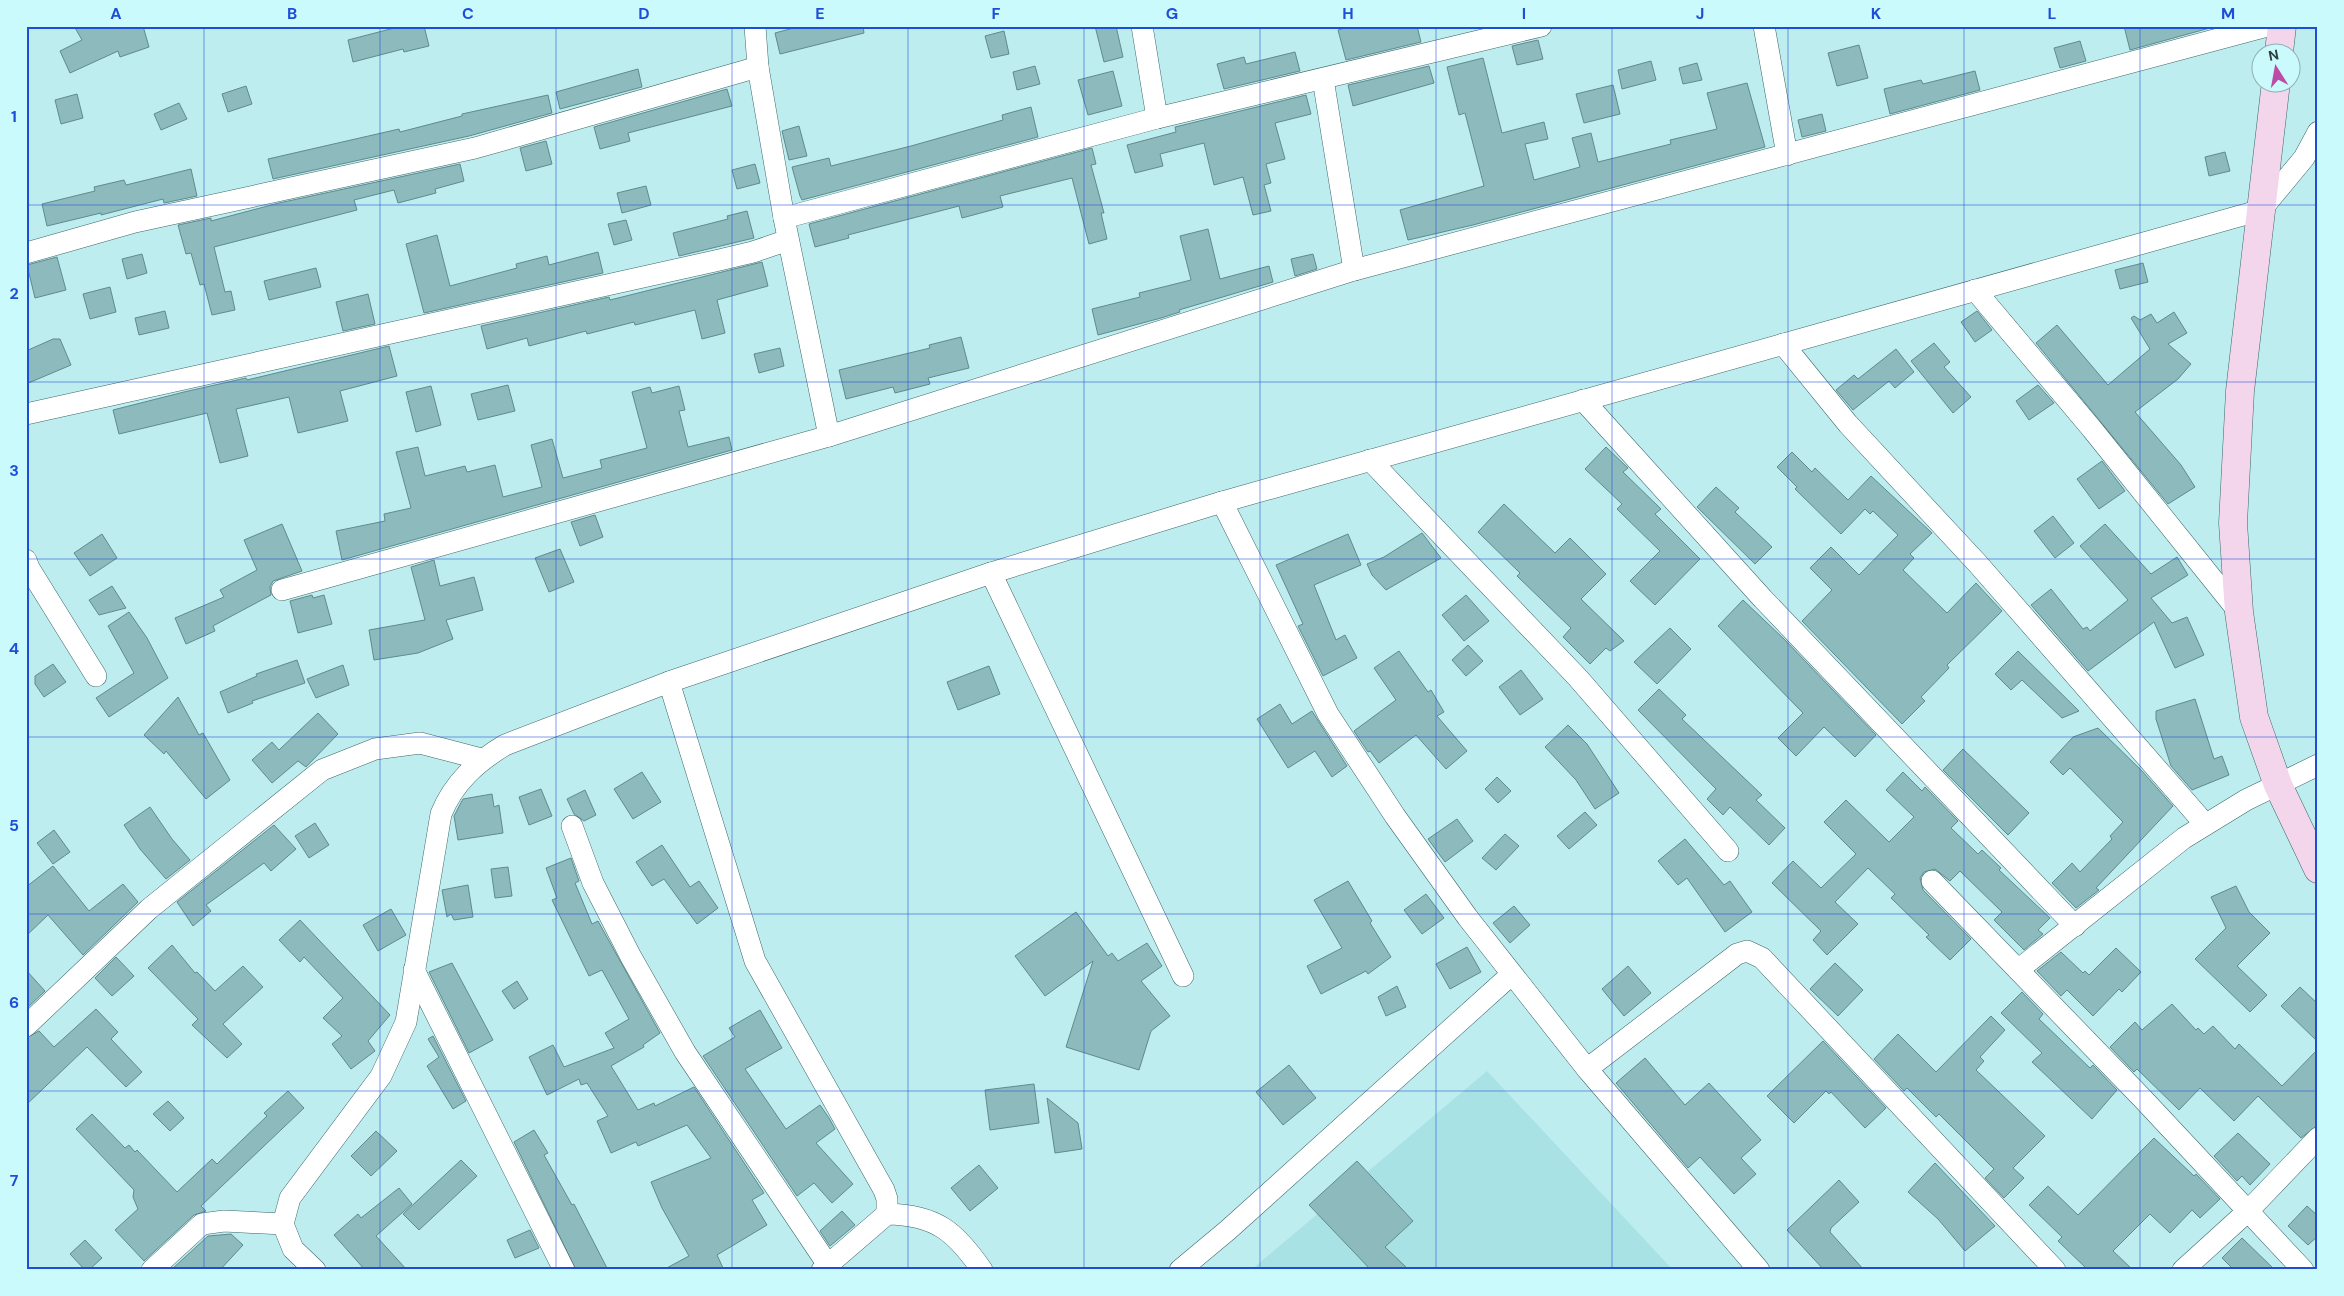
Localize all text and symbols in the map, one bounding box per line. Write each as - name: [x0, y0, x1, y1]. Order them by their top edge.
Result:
- text: A: [110, 3, 122, 24]
- text: B: [287, 3, 297, 24]
- text: C: [462, 3, 474, 24]
- text: D: [638, 3, 650, 24]
- text: E: [815, 3, 825, 24]
- text: F: [992, 3, 1001, 24]
- text: G: [1166, 3, 1178, 24]
- text: H: [1342, 3, 1354, 24]
- text: I: [1522, 3, 1526, 24]
- text: J: [1696, 3, 1704, 24]
- text: K: [1871, 3, 1882, 24]
- text: L: [2048, 3, 2057, 24]
- text: M: [2221, 3, 2235, 24]
- north arrow: [2252, 42, 2302, 92]
- text: N: [2267, 45, 2280, 65]
- text: 1: [11, 106, 17, 127]
- text: 2: [9, 283, 19, 304]
- text: 3: [9, 460, 19, 481]
- text: 4: [9, 638, 19, 659]
- text: 5: [9, 815, 19, 836]
- text: 6: [9, 992, 19, 1013]
- text: 7: [10, 1170, 19, 1191]

